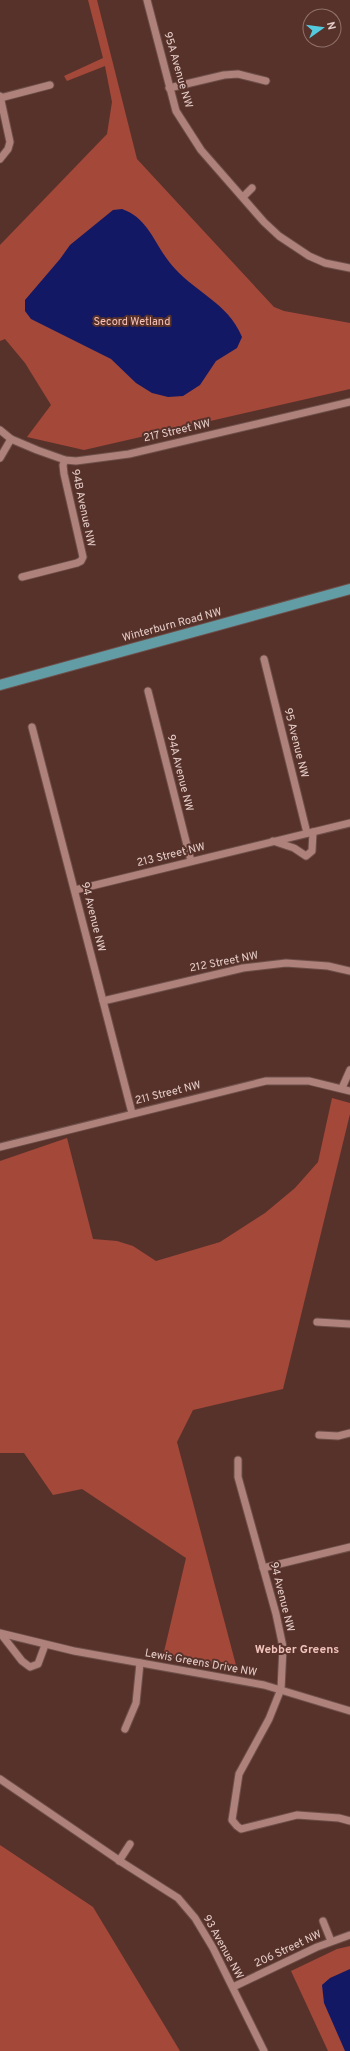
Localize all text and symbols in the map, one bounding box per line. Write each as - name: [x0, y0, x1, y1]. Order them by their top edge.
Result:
- north arrow: [302, 8, 342, 48]
- text: N: [323, 20, 338, 31]
- street label: 95A Avenue NW: [160, 30, 196, 110]
- park label: Secord Wetland: [94, 315, 170, 329]
- street label: 217 Street NW: [142, 416, 212, 446]
- street label: 94B Avenue NW: [68, 468, 98, 548]
- street label: Winterburn Road NW: [121, 605, 223, 645]
- street label: 95 Avenue NW: [281, 706, 311, 780]
- street label: 94A Avenue NW: [164, 733, 196, 813]
- street label: 213 Street NW: [135, 840, 207, 870]
- street label: 94 Avenue NW: [78, 880, 108, 954]
- street label: 212 Street NW: [188, 948, 260, 976]
- street label: 211 Street NW: [134, 1078, 202, 1108]
- street label: 94 Avenue NW: [267, 1560, 297, 1634]
- district label: Webber Greens: [255, 1642, 339, 1658]
- street label: Lewis Greens Drive NW: [144, 1646, 258, 1680]
- street label: 93 Avenue NW: [200, 1912, 246, 1982]
- street label: 206 Street NW: [252, 1927, 324, 1971]

